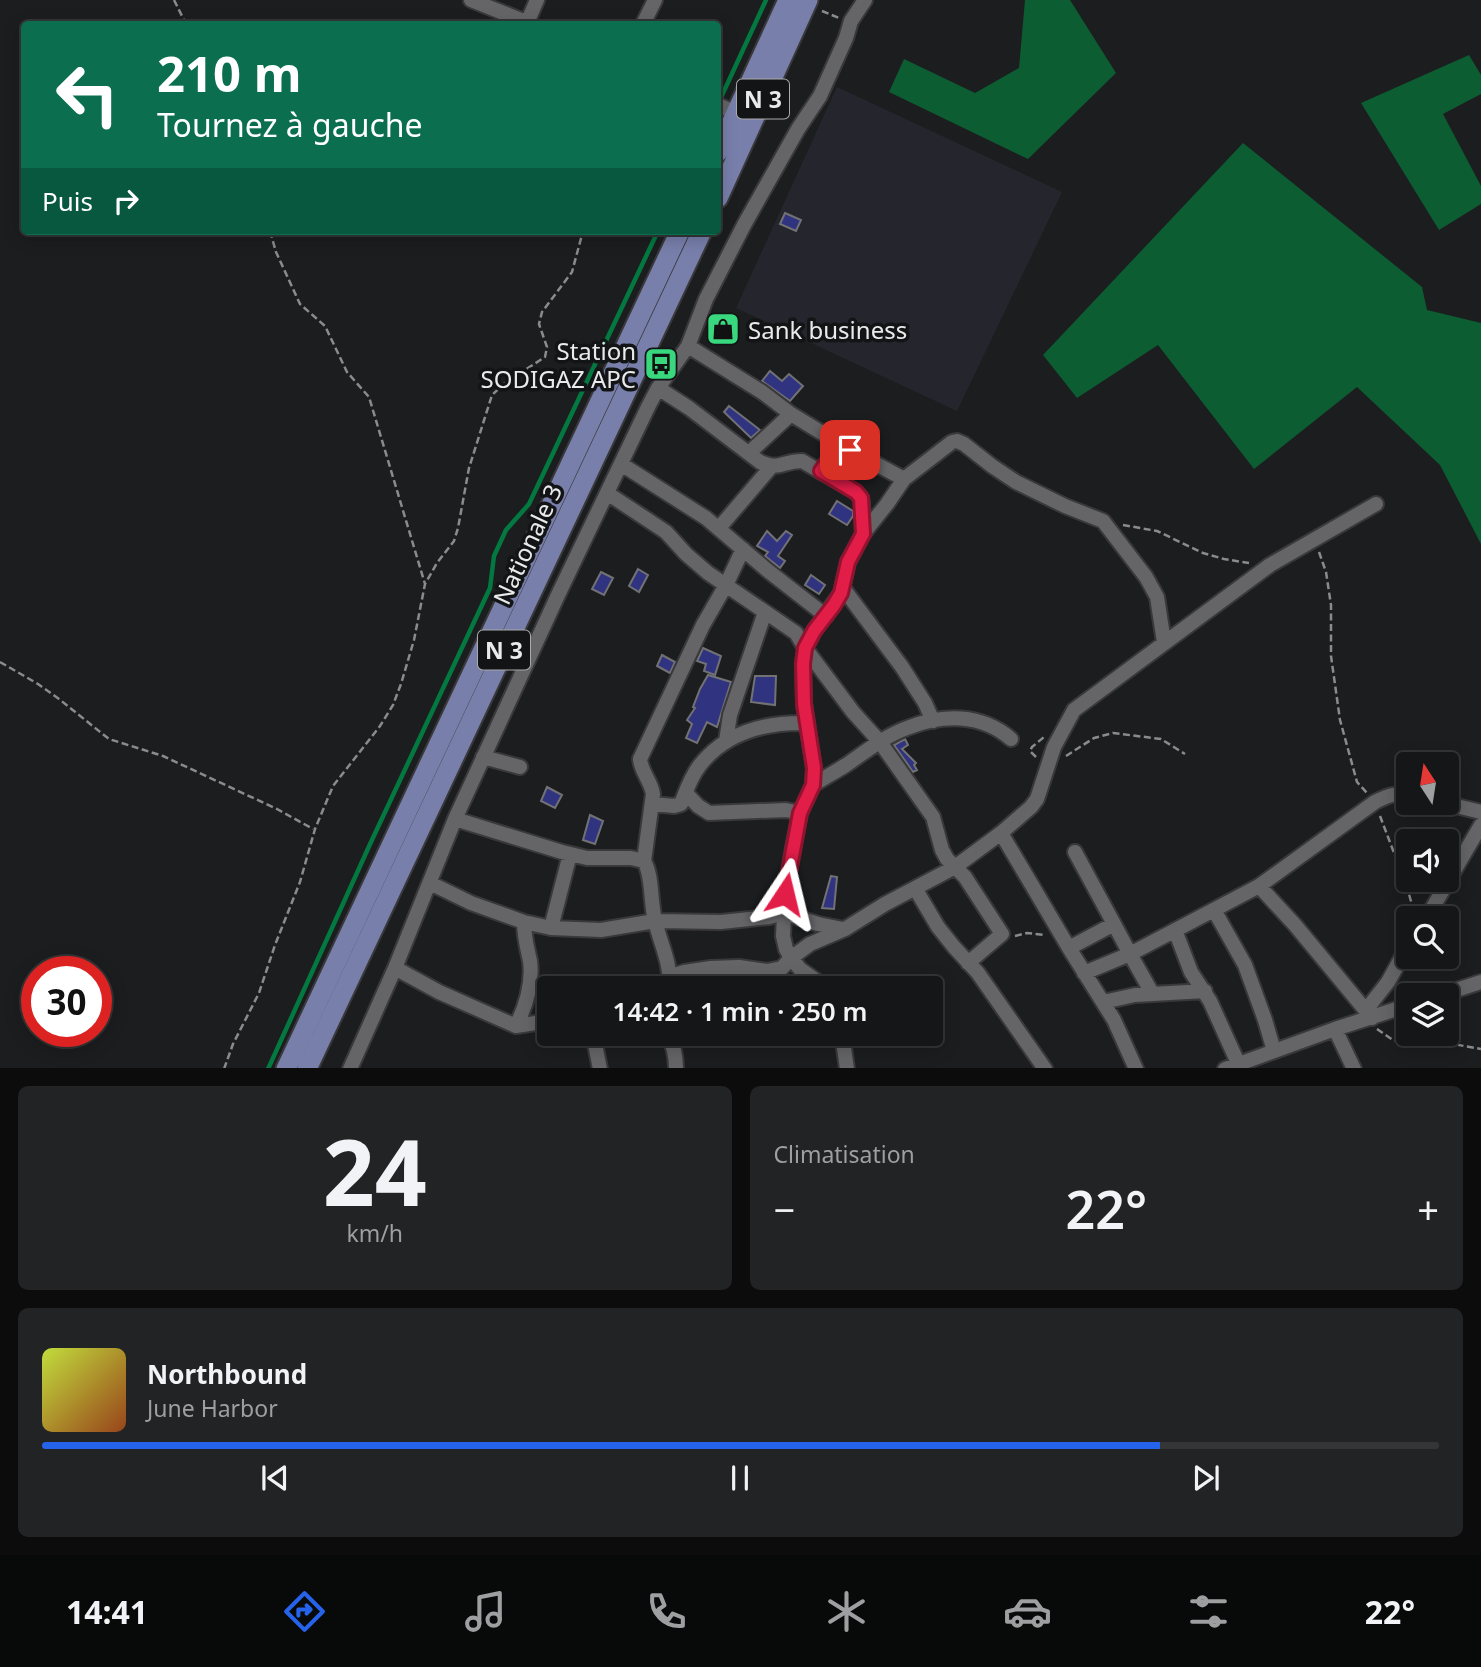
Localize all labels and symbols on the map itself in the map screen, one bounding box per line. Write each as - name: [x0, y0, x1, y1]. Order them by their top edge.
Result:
- road number: N 3: [737, 80, 789, 118]
- shop icon: Sank business: [704, 310, 742, 348]
- place label: Sank business: [748, 313, 907, 346]
- place label: Station SODIGAZ APC: [481, 334, 636, 395]
- bus stop icon: Station SODIGAZ APC: [642, 345, 680, 383]
- pin: [820, 420, 880, 480]
- street label: Nationale 3: [485, 479, 569, 609]
- road number: N 3: [478, 630, 530, 670]
- north arrow: [1396, 752, 1460, 816]
- position arrow: [748, 857, 822, 931]
- speed limit sign: 30: [21, 956, 112, 1047]

